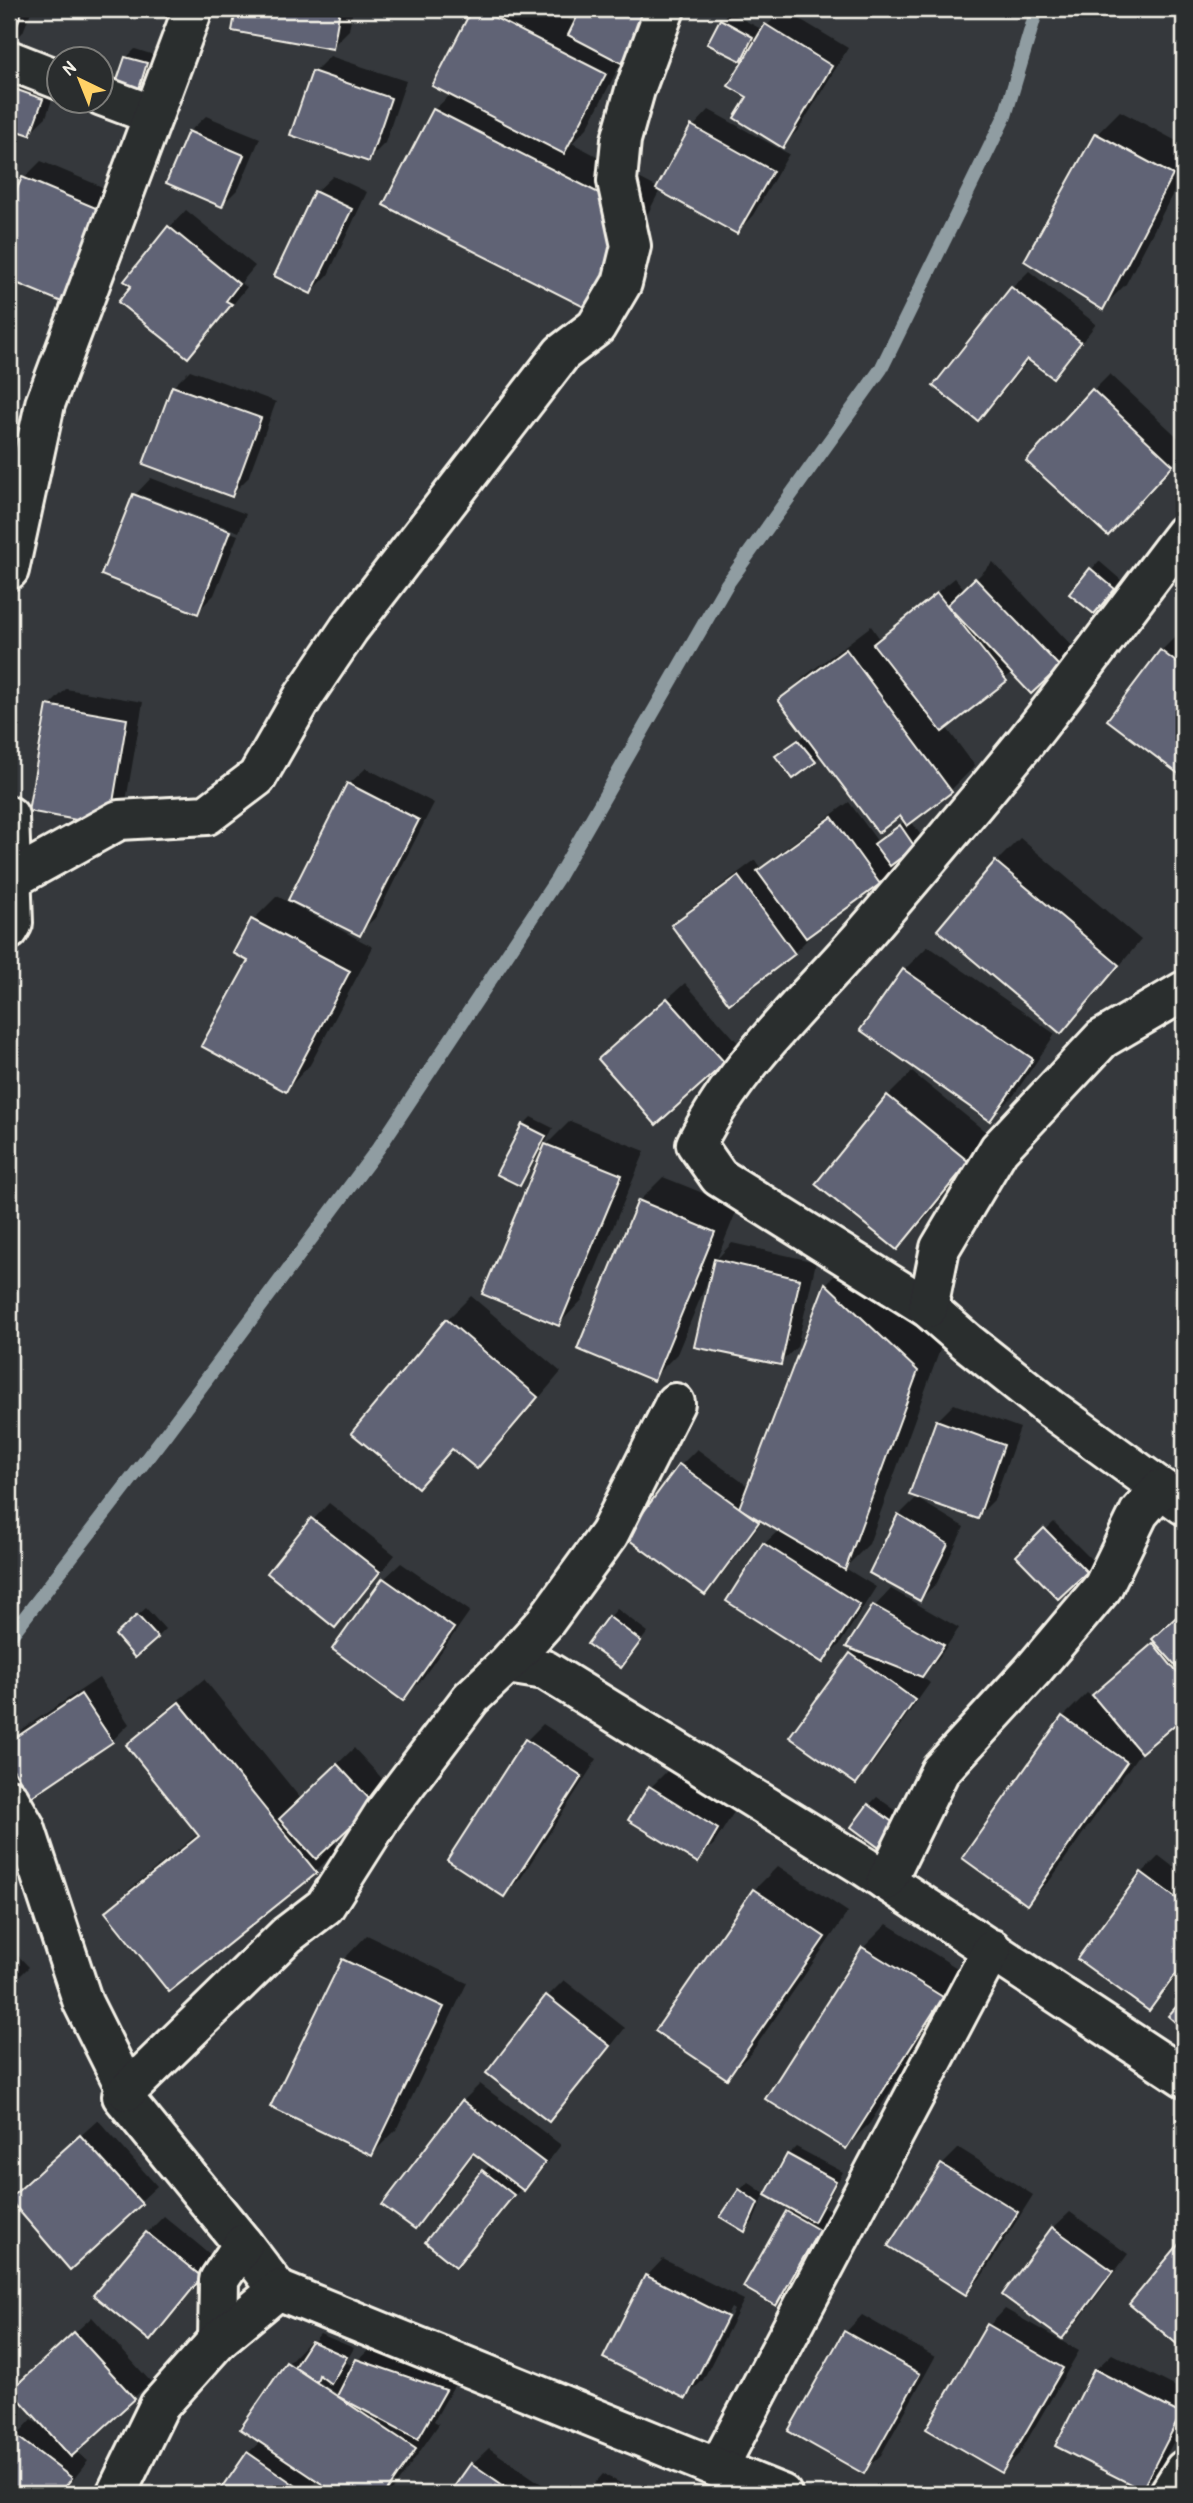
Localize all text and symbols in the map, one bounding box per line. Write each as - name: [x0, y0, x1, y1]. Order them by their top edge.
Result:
- north arrow: [46, 46, 116, 116]
- text: N: [56, 55, 81, 81]

